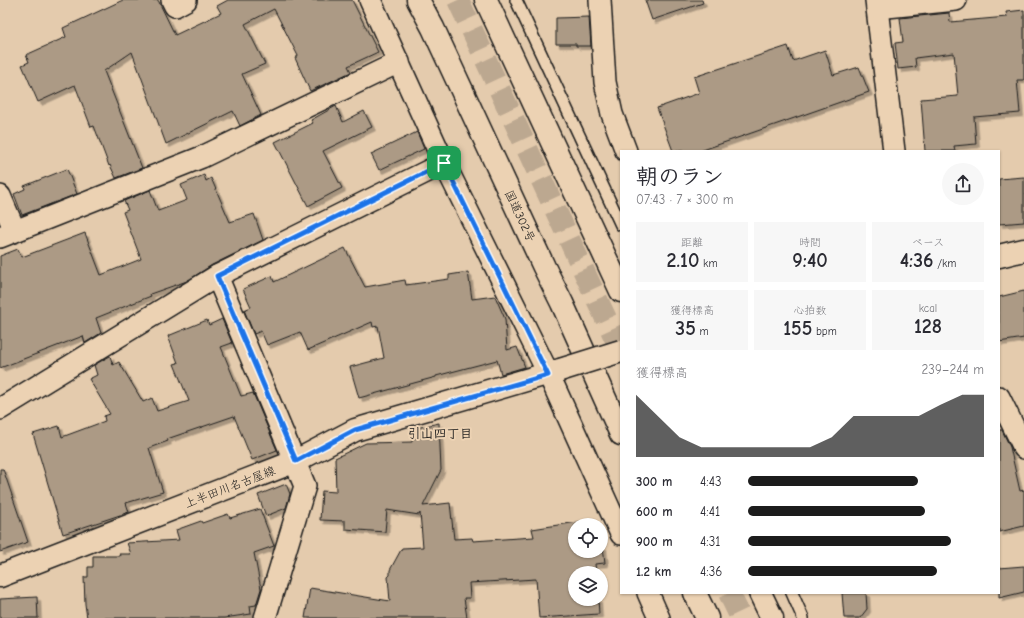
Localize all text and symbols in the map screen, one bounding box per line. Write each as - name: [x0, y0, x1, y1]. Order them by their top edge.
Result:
- pin: [427, 146, 461, 180]
- icon: arrive: [433, 152, 455, 174]
- button: share: [942, 163, 984, 205]
- text: 朝のラン: [636, 164, 724, 190]
- street label: 国道302号: [502, 188, 538, 244]
- text: 07:43 · 7 × 300 m: [636, 192, 734, 207]
- text: 距離: [681, 236, 703, 249]
- text: 時間: [799, 236, 821, 249]
- text: ペース: [912, 236, 944, 249]
- text: 2.10: [667, 249, 699, 272]
- text: 9:40: [792, 249, 828, 272]
- text: 4:36: [900, 249, 933, 272]
- text: km: [699, 257, 718, 270]
- text: /km: [933, 257, 956, 270]
- text: kcal: [919, 302, 937, 315]
- text: 獲得標高: [670, 304, 714, 317]
- text: 心拍数: [794, 304, 827, 317]
- text: 128: [914, 315, 942, 338]
- text: 35: [675, 317, 696, 340]
- text: 155: [783, 317, 812, 340]
- text: m: [696, 325, 709, 338]
- text: bpm: [812, 325, 837, 338]
- text: 239–244 m: [922, 362, 984, 377]
- text: 獲得標高: [636, 365, 688, 380]
- district label: 引山四丁目: [407, 426, 473, 441]
- street label: 上半田川名古屋線: [183, 463, 277, 511]
- text: 300 m: [636, 474, 672, 489]
- text: 4:43: [700, 474, 722, 489]
- text: 600 m: [636, 504, 673, 519]
- text: 4:41: [700, 504, 720, 519]
- map controls: [568, 518, 608, 606]
- button: locate: [568, 518, 608, 558]
- text: 900 m: [636, 534, 673, 549]
- text: 4:31: [700, 534, 720, 549]
- text: 1.2 km: [636, 564, 671, 579]
- text: 4:36: [700, 564, 722, 579]
- button: layers: [568, 566, 608, 606]

